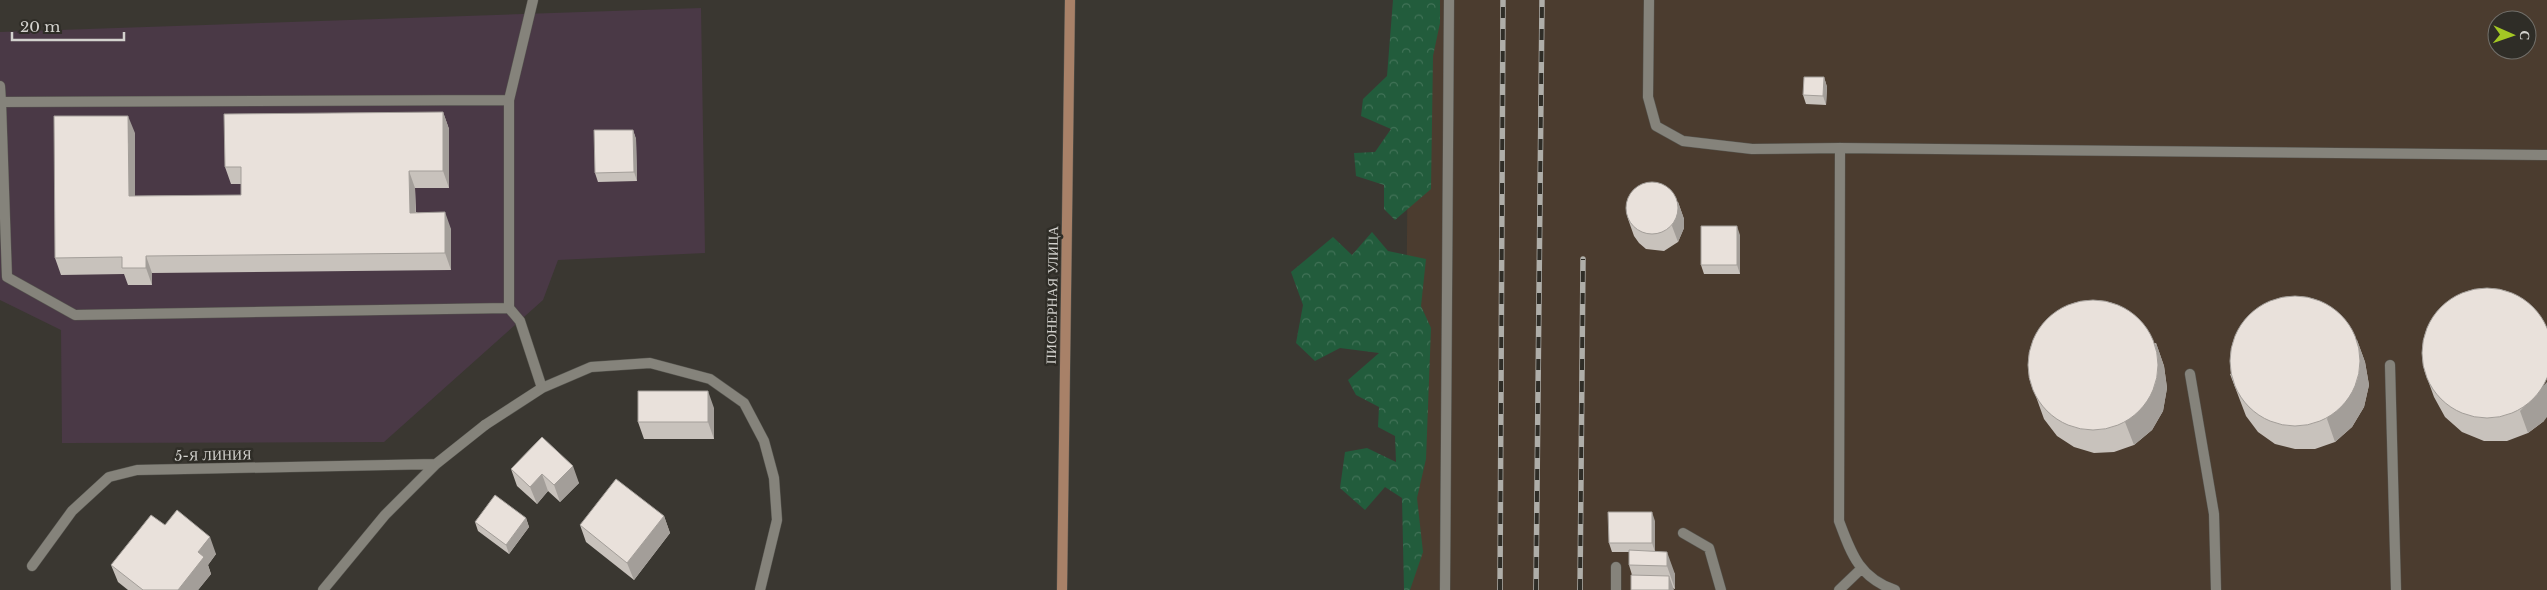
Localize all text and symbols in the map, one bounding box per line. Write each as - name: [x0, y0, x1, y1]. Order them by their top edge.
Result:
- scale bar: [12, 10, 125, 42]
- north arrow: [2487, 10, 2537, 60]
- text: 20 m: [20, 17, 60, 36]
- text: С: [2516, 30, 2534, 41]
- street label: ПИОНЕРНАЯ УЛИЦА: [1042, 225, 1062, 364]
- street label: 5-Я ЛИНИЯ: [174, 445, 252, 465]

